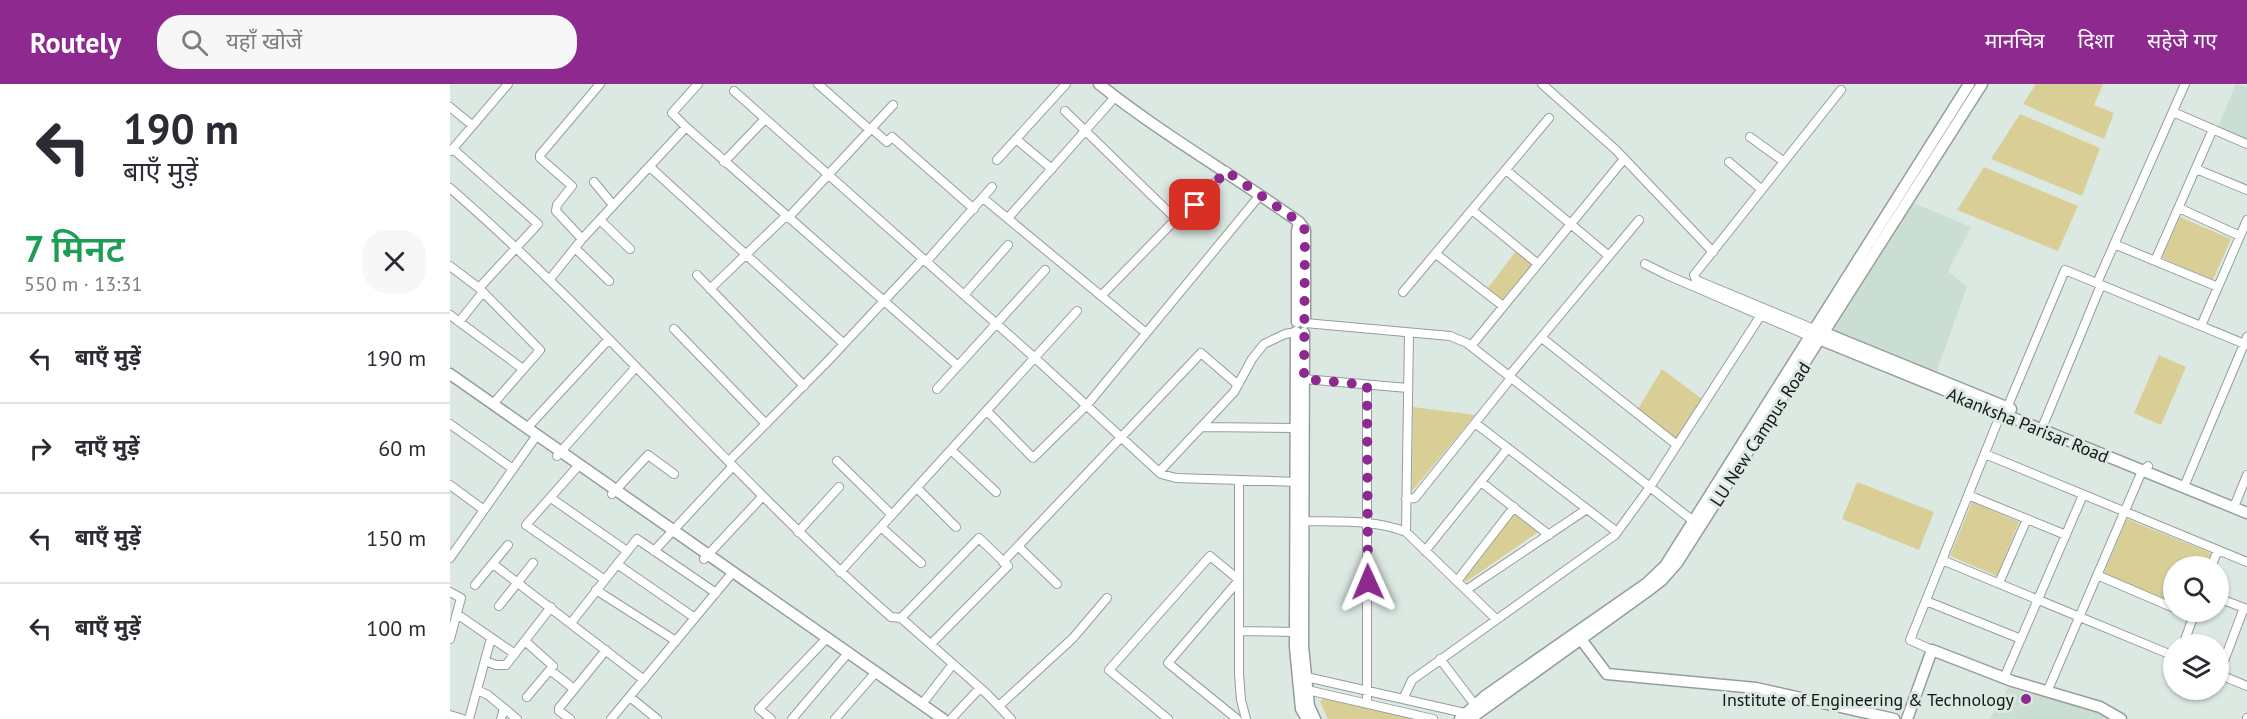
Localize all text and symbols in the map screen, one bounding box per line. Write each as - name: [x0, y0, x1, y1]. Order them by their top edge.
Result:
- search box: [157, 15, 577, 69]
- text: Routely: [30, 24, 121, 61]
- icon: search: [178, 26, 211, 59]
- text: यहाँ खोजें: [226, 27, 302, 55]
- text: मानचित्र: [1985, 27, 2045, 54]
- text: दिशा: [2078, 27, 2114, 54]
- text: सहेजे गए: [2147, 27, 2217, 54]
- text: 190 m: [123, 101, 239, 156]
- icon: left: [24, 108, 102, 186]
- text: बाएँ मुड़ें: [123, 154, 198, 188]
- pin: [1169, 179, 1220, 230]
- icon: arrive: [1178, 188, 1211, 221]
- text: 7 मिनट: [24, 225, 125, 272]
- button: close: [363, 230, 426, 293]
- text: 550 m · 13:31: [24, 271, 142, 297]
- icon: left: [24, 342, 57, 375]
- text: बाएँ मुड़ें: [75, 343, 141, 371]
- text: 190 m: [366, 344, 426, 372]
- street label: LU New Campus Road: [1705, 357, 1815, 511]
- street label: Akanksha Parisar Road: [1944, 382, 2112, 468]
- icon: right: [24, 432, 57, 465]
- text: दाएँ मुड़ें: [75, 433, 140, 461]
- text: 60 m: [378, 434, 426, 462]
- icon: left: [24, 522, 57, 555]
- text: बाएँ मुड़ें: [75, 523, 141, 551]
- text: 150 m: [366, 524, 426, 552]
- position arrow: [1336, 550, 1400, 614]
- map controls: [2163, 556, 2229, 700]
- button: search: [2163, 556, 2229, 622]
- icon: left: [24, 612, 57, 645]
- text: बाएँ मुड़ें: [75, 613, 141, 641]
- text: 100 m: [366, 614, 426, 642]
- button: layers: [2163, 634, 2229, 700]
- place label: Institute of Engineering & Technology: [1722, 688, 2015, 711]
- marker: Institute of Engineering & Technology: [2019, 692, 2033, 706]

